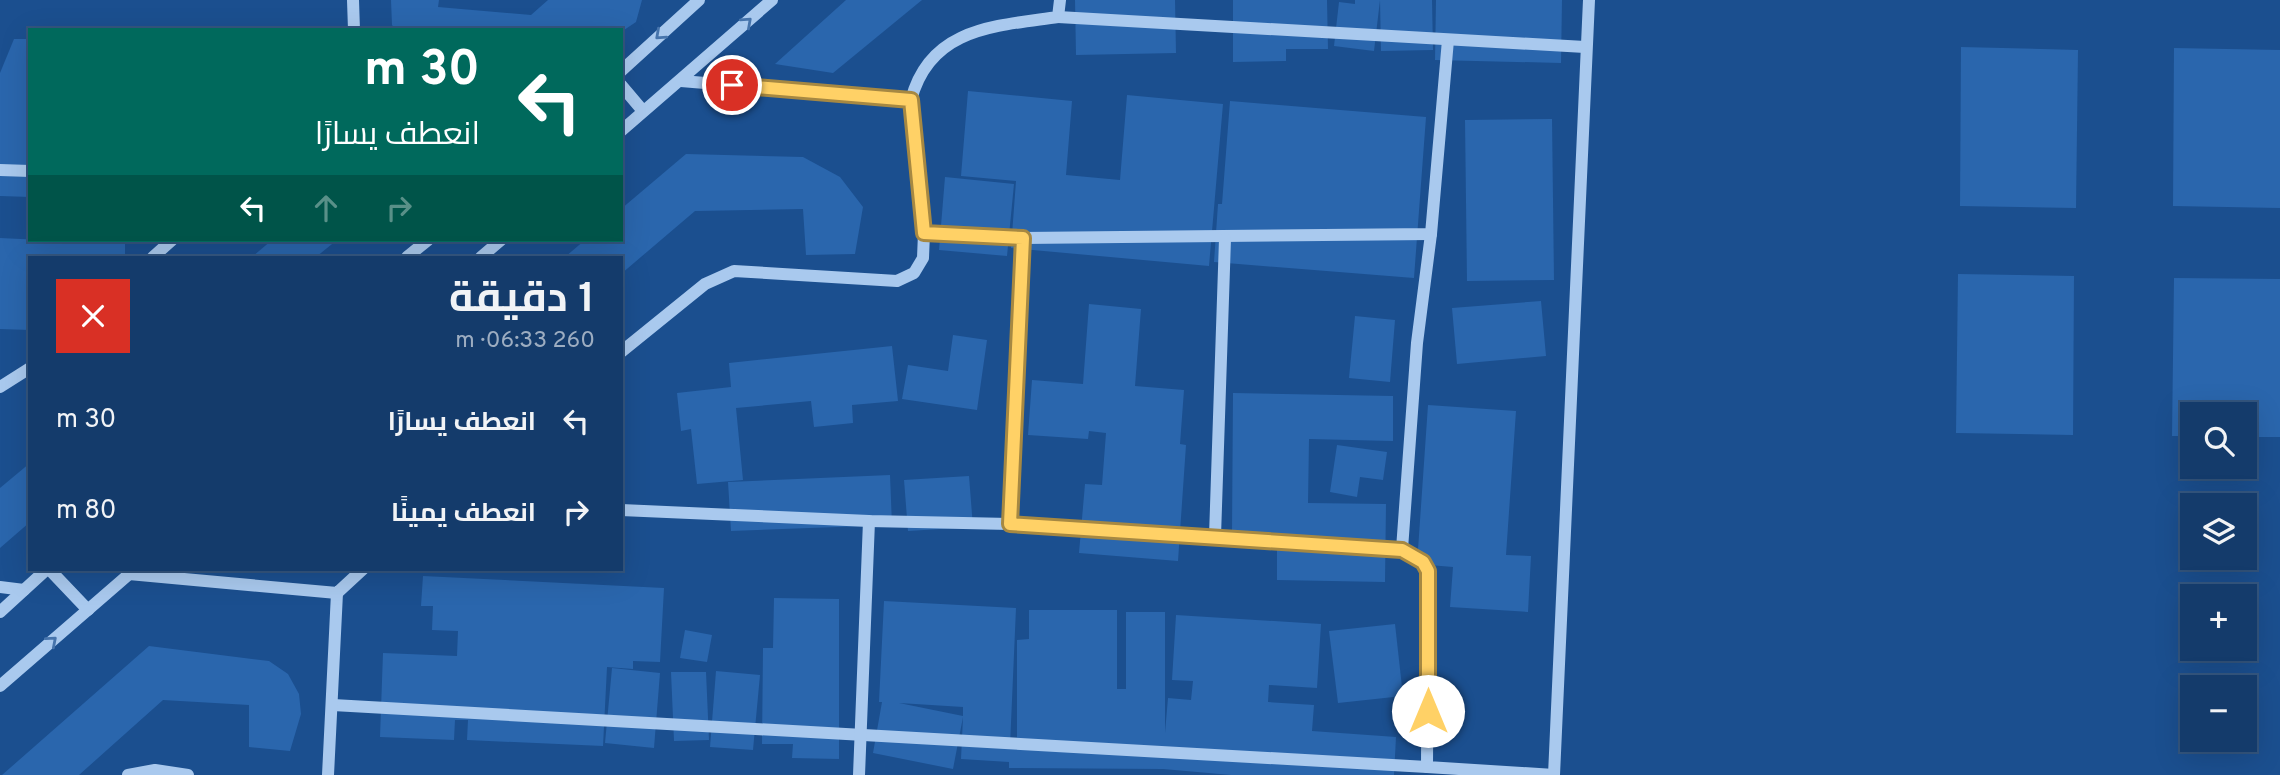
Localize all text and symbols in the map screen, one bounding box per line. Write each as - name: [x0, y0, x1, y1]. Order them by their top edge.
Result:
- one-way arrow: [739, 18, 752, 30]
- one-way arrow: [655, 27, 668, 40]
- text: 30 m: [364, 41, 480, 103]
- pin: [702, 55, 762, 115]
- icon: left: [504, 56, 595, 147]
- icon: arrive: [713, 66, 751, 104]
- text: انعطف يسارًا: [315, 116, 480, 156]
- icon: left: [234, 189, 272, 227]
- icon: ahead: [307, 189, 345, 227]
- icon: right: [380, 189, 418, 227]
- text: 1 دقيقة: [449, 274, 595, 327]
- button: close: [56, 279, 130, 353]
- text: 260 m · 06:33: [455, 327, 595, 356]
- icon: left: [557, 402, 595, 440]
- map controls: [2180, 402, 2257, 752]
- button: search: [2180, 402, 2257, 479]
- text: 30 m: [56, 404, 116, 437]
- text: انعطف يسارًا: [388, 407, 536, 440]
- icon: right: [557, 493, 595, 531]
- button: layers: [2180, 493, 2257, 570]
- text: 80 m: [56, 495, 116, 528]
- text: انعطف يمينًا: [391, 498, 536, 531]
- button: +: [2180, 584, 2257, 661]
- one-way arrow: [43, 637, 56, 649]
- position arrow: [1391, 674, 1465, 748]
- button: −: [2180, 675, 2257, 752]

